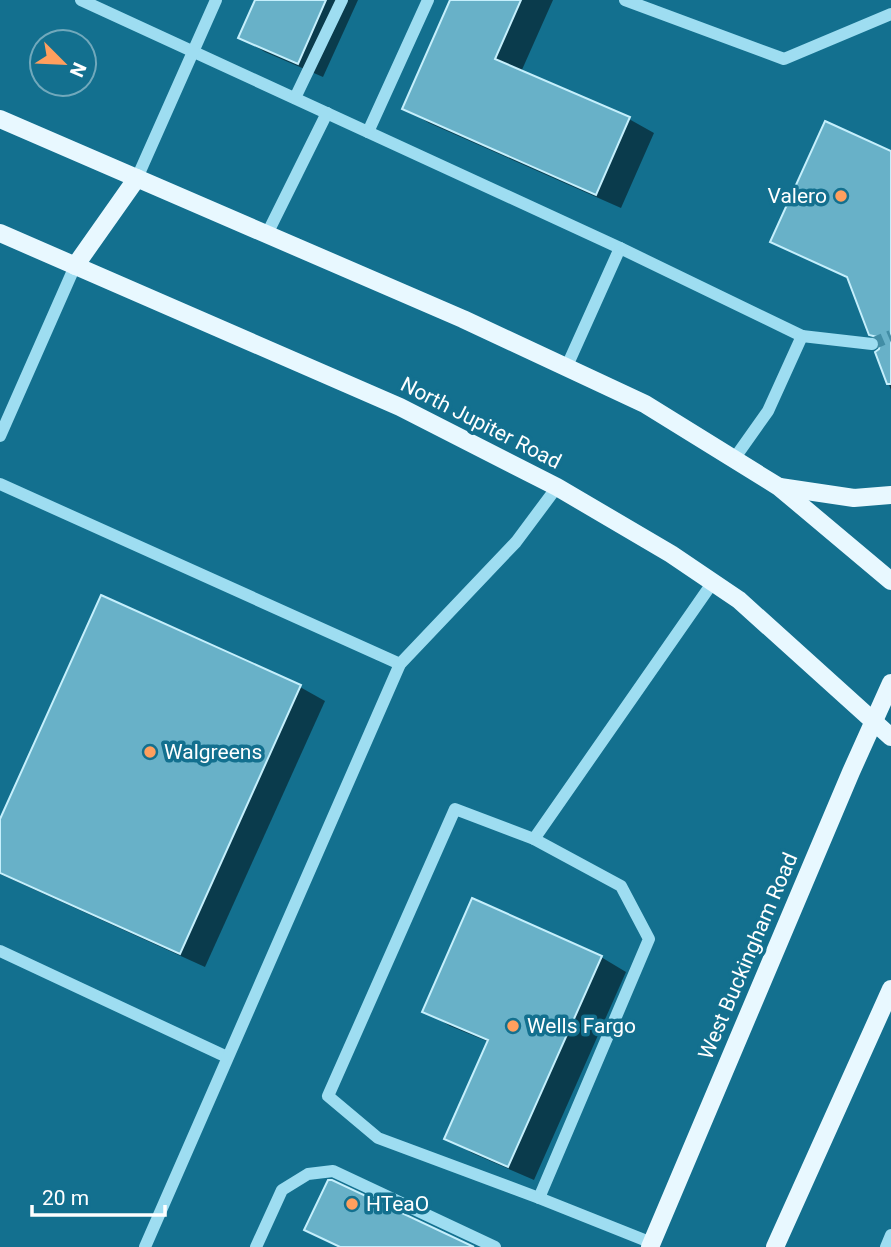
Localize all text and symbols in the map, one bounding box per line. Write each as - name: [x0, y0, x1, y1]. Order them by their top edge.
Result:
- north arrow: [28, 28, 98, 98]
- text: N: [65, 59, 91, 81]
- place label: Valero: [768, 184, 827, 208]
- marker: Valero: [833, 188, 849, 204]
- street label: North Jupiter Road: [397, 372, 565, 474]
- place label: Walgreens: [164, 740, 262, 764]
- marker: Walgreens: [142, 744, 158, 760]
- street label: West Buckingham Road: [694, 849, 802, 1063]
- place label: Wells Fargo: [527, 1014, 636, 1038]
- marker: Wells Fargo: [505, 1018, 521, 1034]
- scale bar: [32, 1174, 164, 1218]
- text: 20 m: [42, 1186, 89, 1210]
- place label: HTeaO: [366, 1192, 429, 1216]
- marker: HTeaO: [344, 1196, 360, 1212]

